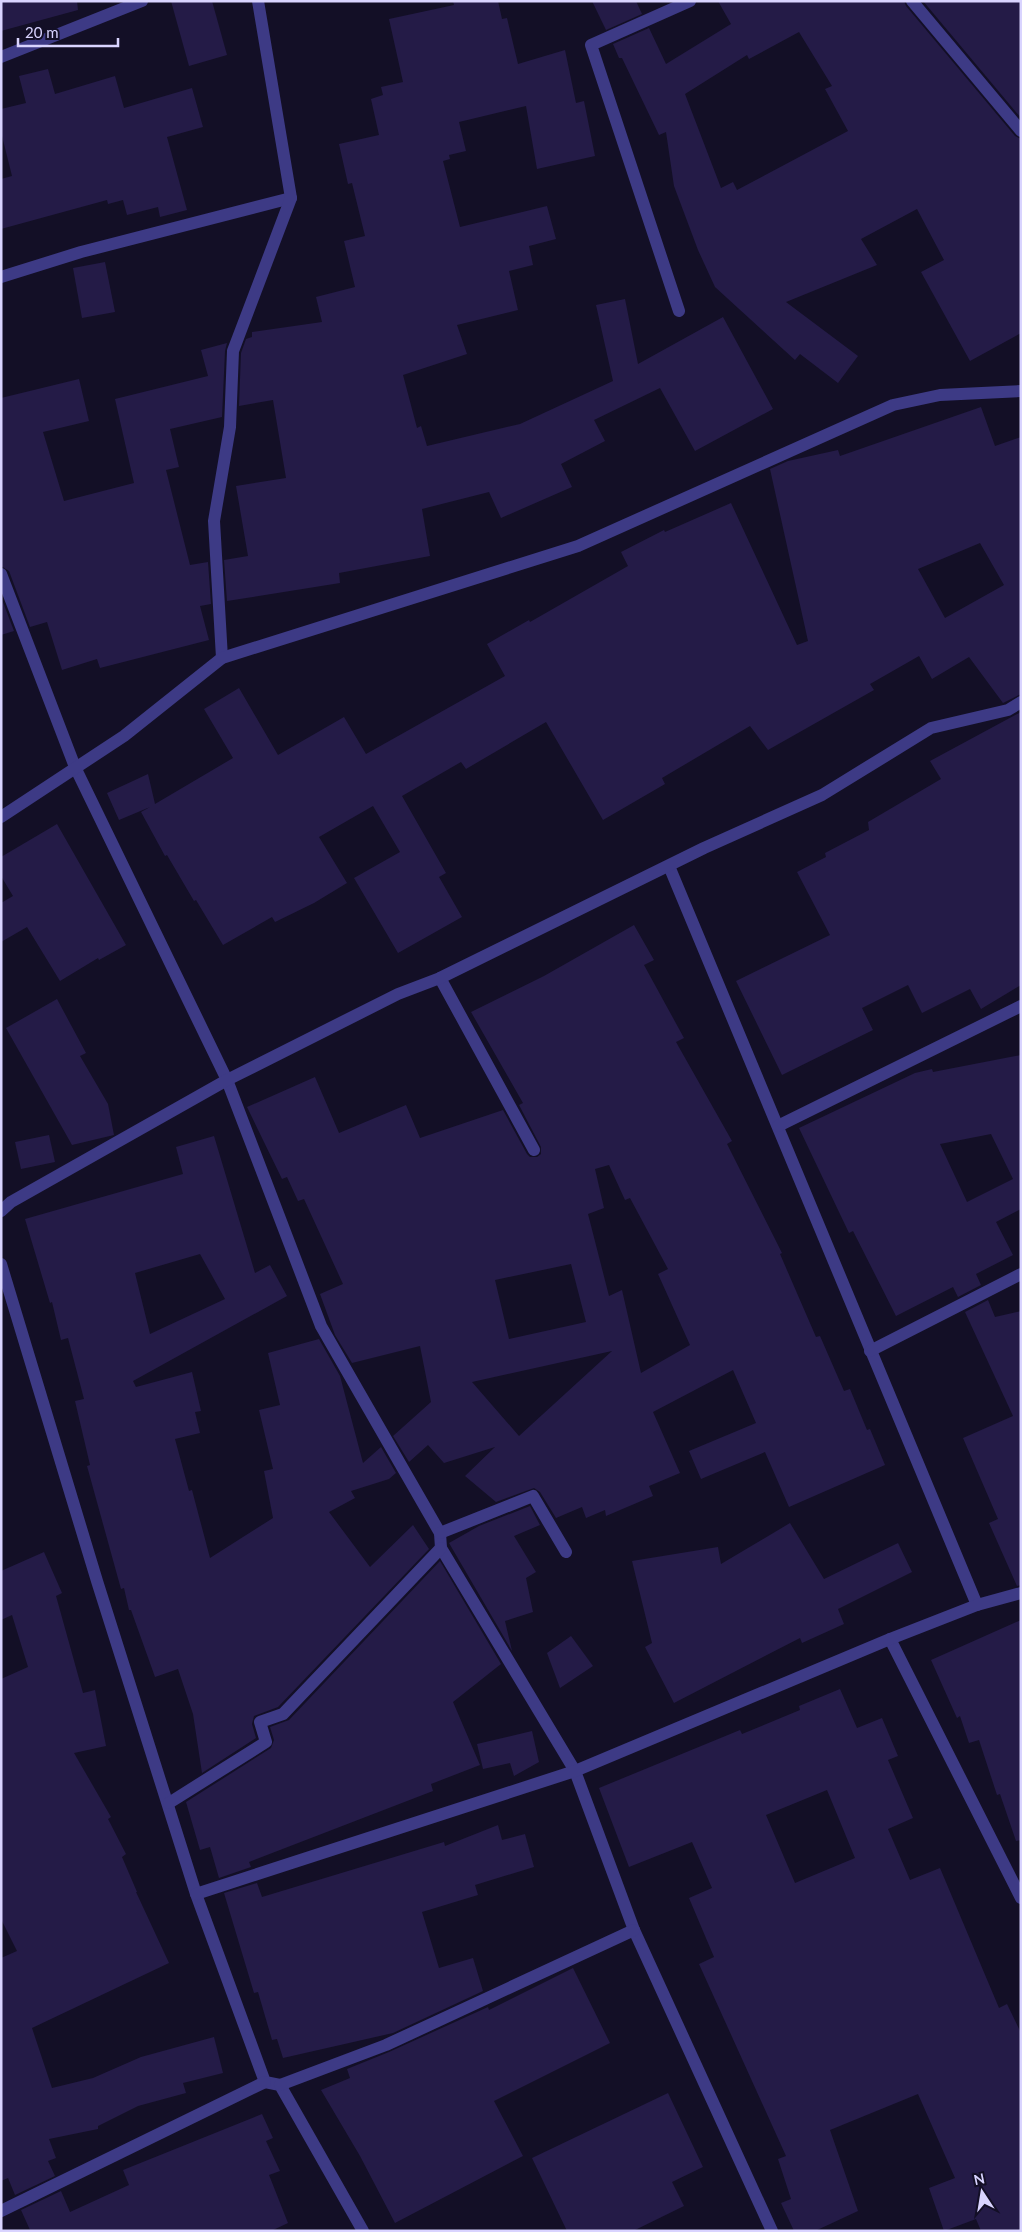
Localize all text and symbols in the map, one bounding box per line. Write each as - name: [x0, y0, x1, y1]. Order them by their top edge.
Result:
- scale bar: [18, 15, 118, 47]
- text: 20 m: [25, 23, 59, 41]
- north arrow: [957, 2167, 1007, 2217]
- text: N: [972, 2169, 986, 2188]

